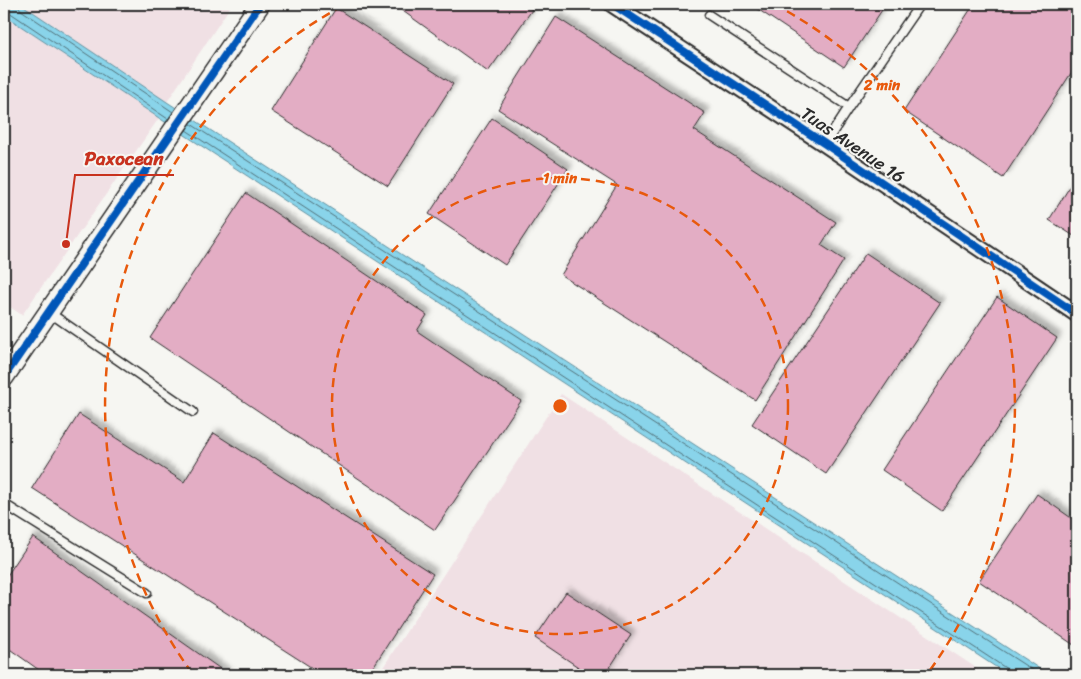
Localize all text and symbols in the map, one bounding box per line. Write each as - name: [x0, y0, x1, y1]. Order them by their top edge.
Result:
- text: 2 min: [863, 72, 901, 98]
- street label: Tuas Avenue 16: [794, 98, 912, 192]
- callout: Paxocean: [75, 141, 174, 175]
- text: Paxocean: [85, 142, 164, 175]
- text: 1 min: [543, 165, 578, 191]
- centre of rings: [551, 397, 569, 415]

